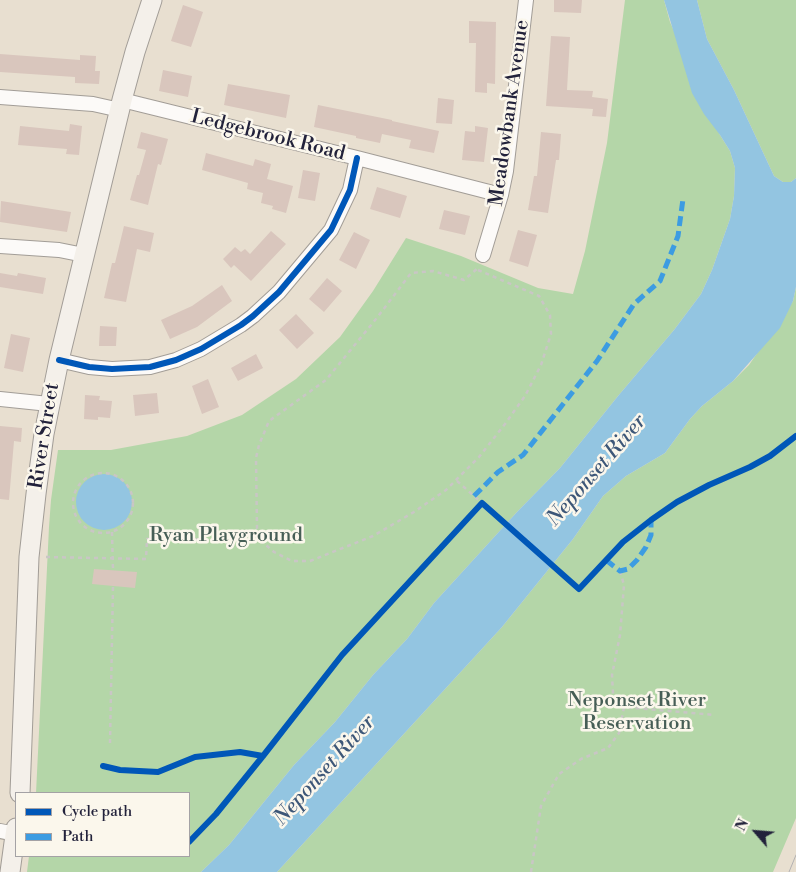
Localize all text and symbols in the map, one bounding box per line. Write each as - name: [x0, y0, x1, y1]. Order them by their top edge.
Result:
- street label: Meadowbank Avenue: [485, 18, 535, 208]
- street label: Ledgebrook Road: [188, 105, 348, 167]
- street label: River Street: [25, 381, 65, 491]
- water label: Neponset River: [542, 410, 652, 532]
- park label: Ryan Playground: [149, 524, 303, 548]
- park label: Neponset River Reservation: [568, 689, 706, 736]
- water label: Neponset River: [269, 711, 381, 831]
- legend: [15, 792, 190, 857]
- text: Cycle path: [62, 802, 132, 821]
- north arrow: [731, 807, 781, 857]
- text: N: [732, 816, 753, 834]
- text: Path: [62, 827, 94, 846]

